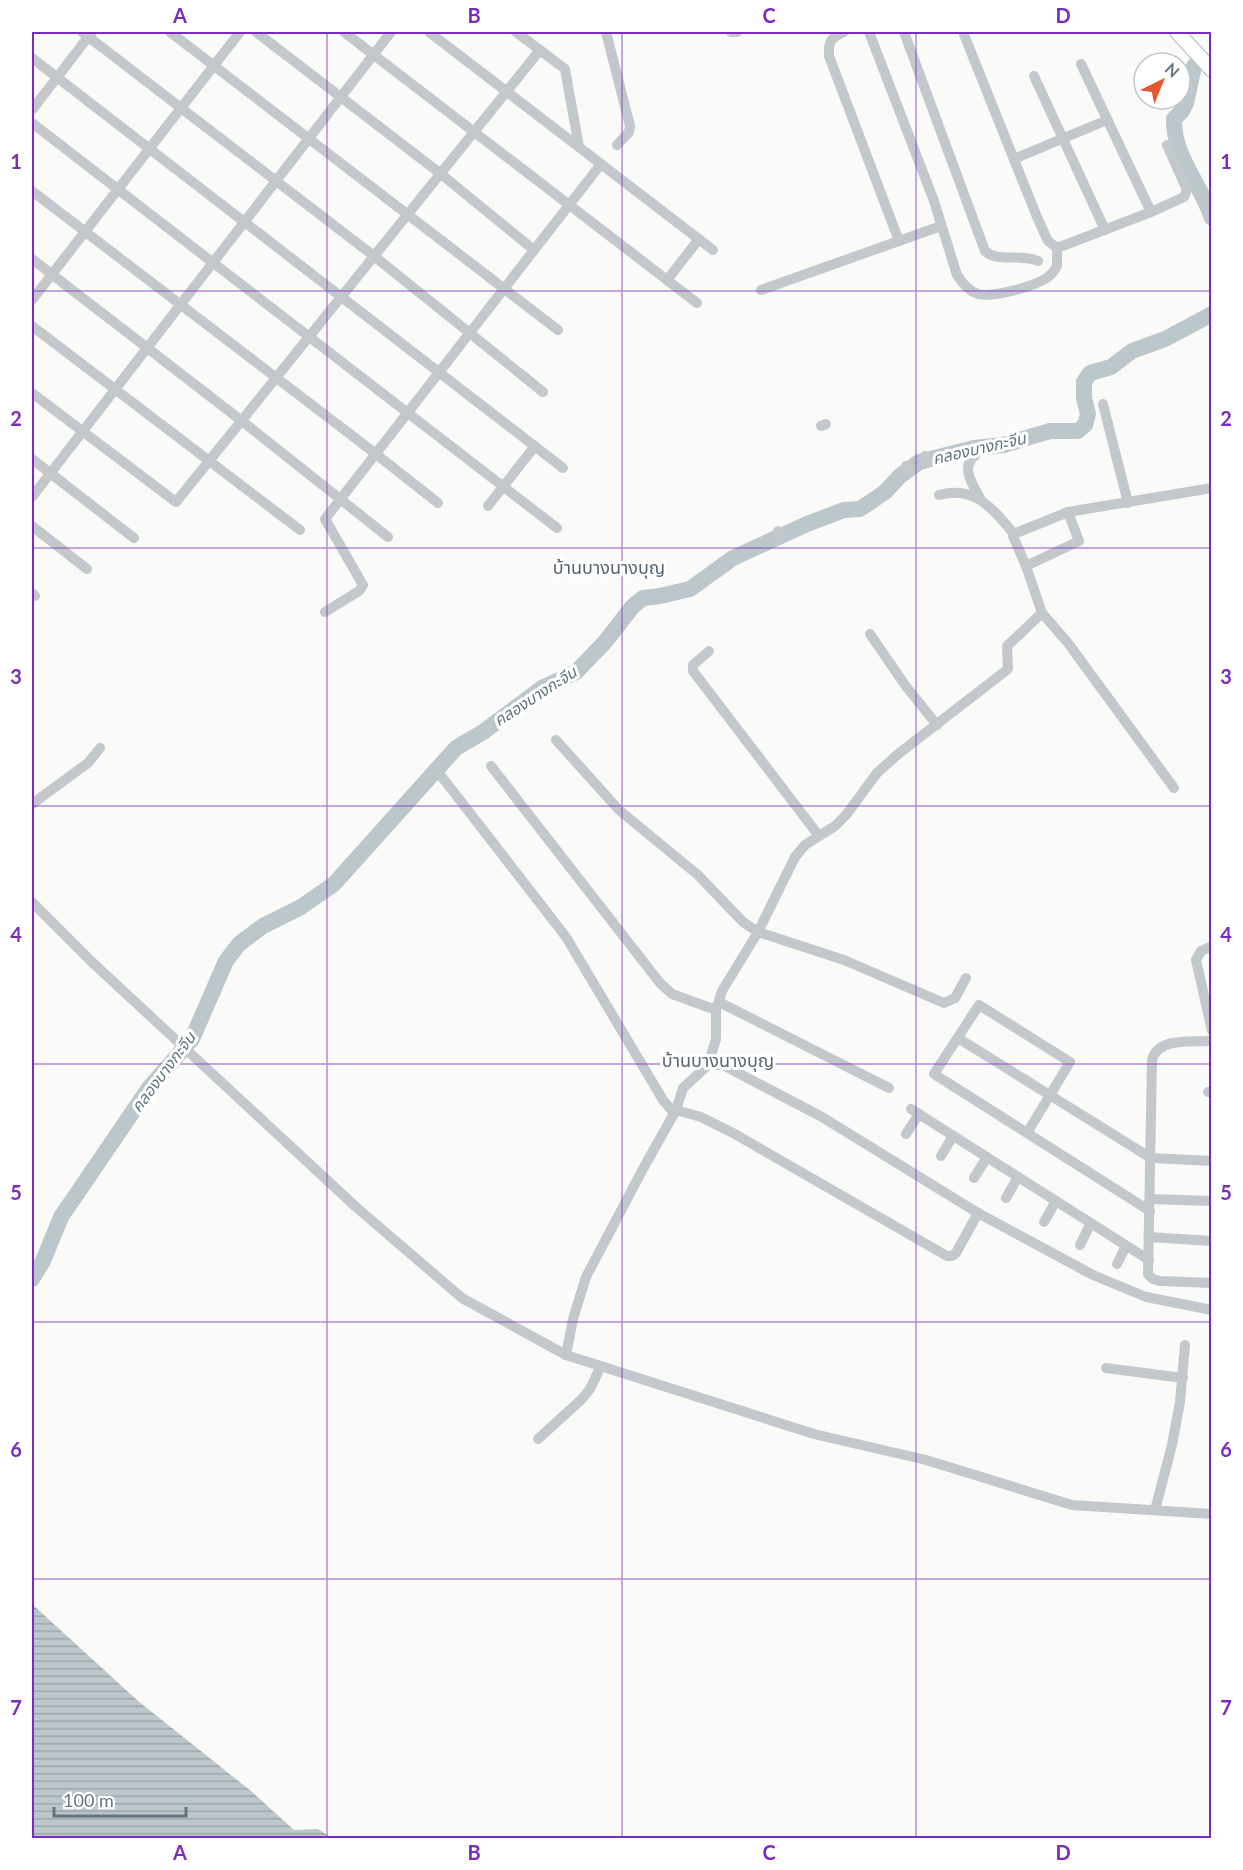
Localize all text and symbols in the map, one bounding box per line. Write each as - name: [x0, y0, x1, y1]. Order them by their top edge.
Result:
- text: A: [172, 3, 187, 27]
- text: B: [467, 3, 481, 27]
- text: C: [762, 3, 776, 27]
- text: D: [1055, 3, 1071, 27]
- north arrow: [1132, 51, 1192, 111]
- text: N: [1162, 59, 1184, 81]
- text: 1: [10, 149, 22, 173]
- text: 1: [1220, 149, 1232, 173]
- text: 2: [10, 406, 22, 430]
- text: 2: [1220, 406, 1232, 430]
- water label: คลองบางกะจีน: [931, 427, 1028, 467]
- district label: บ้านบางนางบุญ: [553, 556, 665, 579]
- water label: คลองบางกะจีน: [490, 661, 581, 729]
- text: 3: [10, 664, 22, 688]
- text: 3: [1220, 664, 1232, 688]
- text: 4: [10, 922, 22, 946]
- text: 4: [1220, 922, 1232, 946]
- water label: คลองบางกะจีน: [126, 1027, 199, 1115]
- district label: บ้านบางนางบุญ: [662, 1049, 774, 1072]
- text: 5: [10, 1180, 22, 1204]
- text: 5: [1220, 1180, 1232, 1204]
- text: 6: [10, 1437, 22, 1461]
- text: 6: [1220, 1437, 1232, 1461]
- text: 7: [10, 1695, 22, 1719]
- text: 7: [1220, 1695, 1232, 1719]
- scale bar: [54, 1780, 186, 1818]
- text: 100 m: [63, 1789, 114, 1811]
- text: A: [172, 1840, 187, 1864]
- text: B: [467, 1840, 481, 1864]
- text: C: [762, 1840, 776, 1864]
- text: D: [1055, 1840, 1071, 1864]

